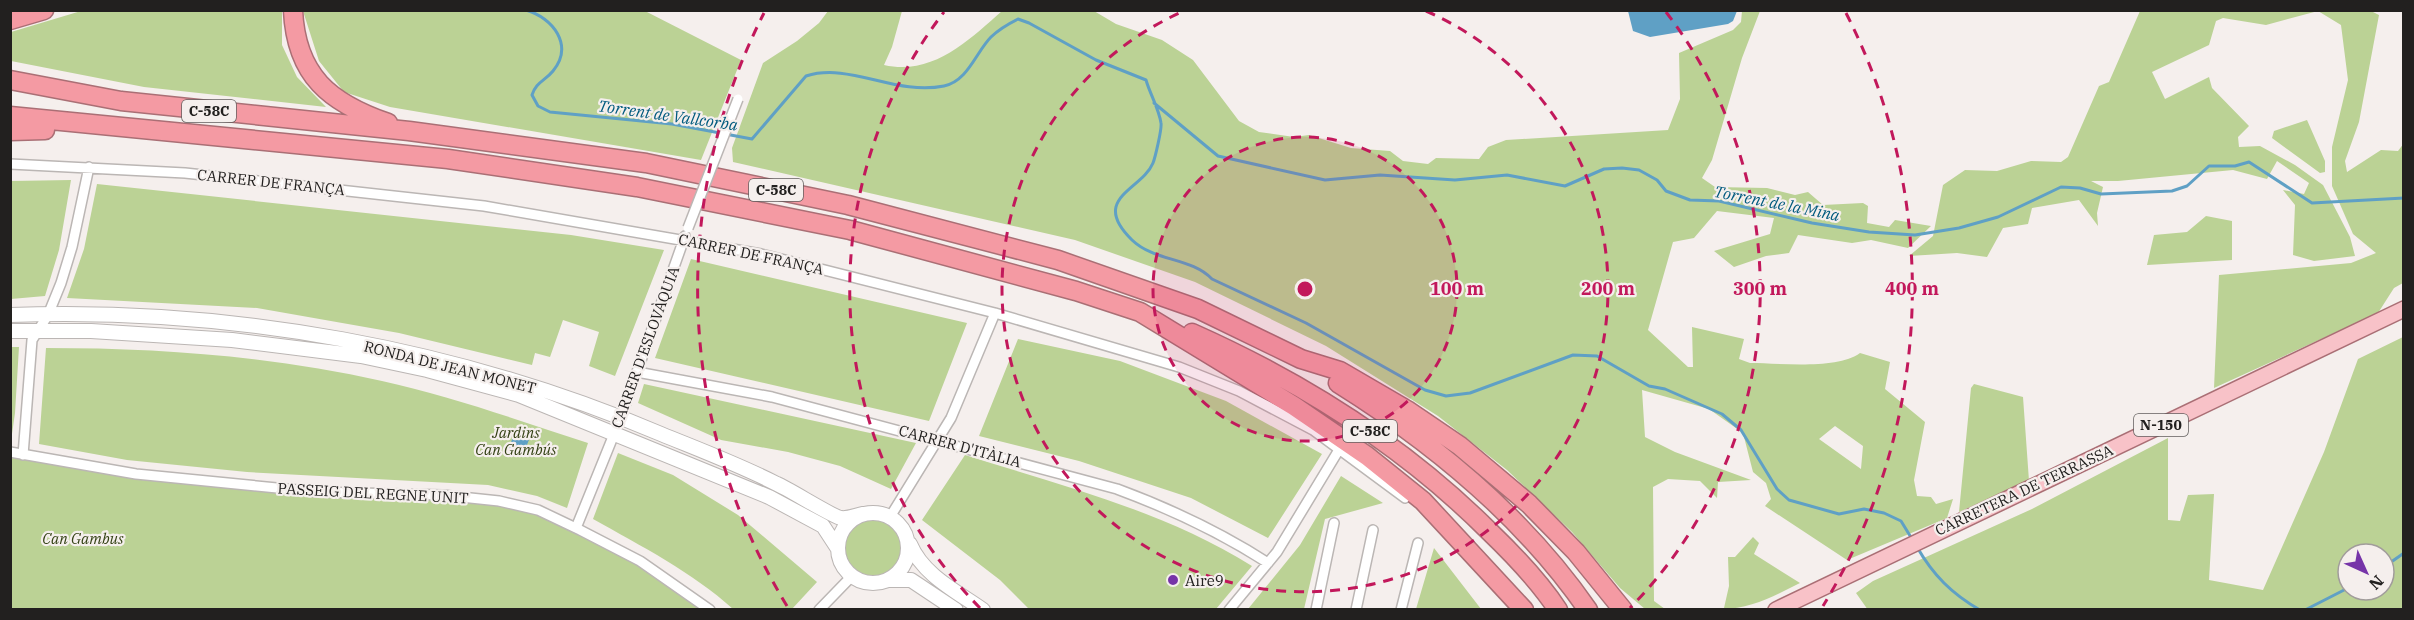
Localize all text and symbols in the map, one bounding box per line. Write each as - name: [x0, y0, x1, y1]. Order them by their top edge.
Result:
- water label: Torrent de Vallcorba: [597, 95, 739, 135]
- road number: C-58C: [182, 100, 236, 122]
- street label: CARRER DE FRANÇA: [196, 165, 346, 199]
- road number: C-58C: [749, 179, 803, 201]
- water label: Torrent de la Mina: [1713, 181, 1842, 225]
- street label: CARRER DE FRANÇA: [677, 229, 826, 279]
- street label: CARRER D'ESLOVÀQUIA: [607, 263, 683, 431]
- text: 100 m: [1430, 277, 1485, 300]
- text: 200 m: [1581, 277, 1636, 300]
- text: 300 m: [1733, 277, 1788, 300]
- text: 400 m: [1885, 277, 1940, 300]
- centre of rings: [1295, 279, 1315, 299]
- street label: RONDA DE JEAN MONET: [362, 336, 538, 398]
- road number: N-150: [2134, 414, 2188, 436]
- road number: C-58C: [1343, 420, 1397, 442]
- street label: CARRER D'ITÀLIA: [897, 421, 1024, 472]
- park label: Jardins Can Gambús: [475, 423, 557, 459]
- street label: CARRETERA DE TERRASSA: [1932, 440, 2117, 540]
- street label: PASSEIG DEL REGNE UNIT: [277, 479, 469, 508]
- park label: Can Gambus: [42, 529, 124, 548]
- north arrow: [2336, 542, 2396, 602]
- place label: Aire9: [1185, 571, 1224, 590]
- text: N: [2365, 571, 2388, 594]
- marker: Aire9: [1166, 573, 1180, 587]

